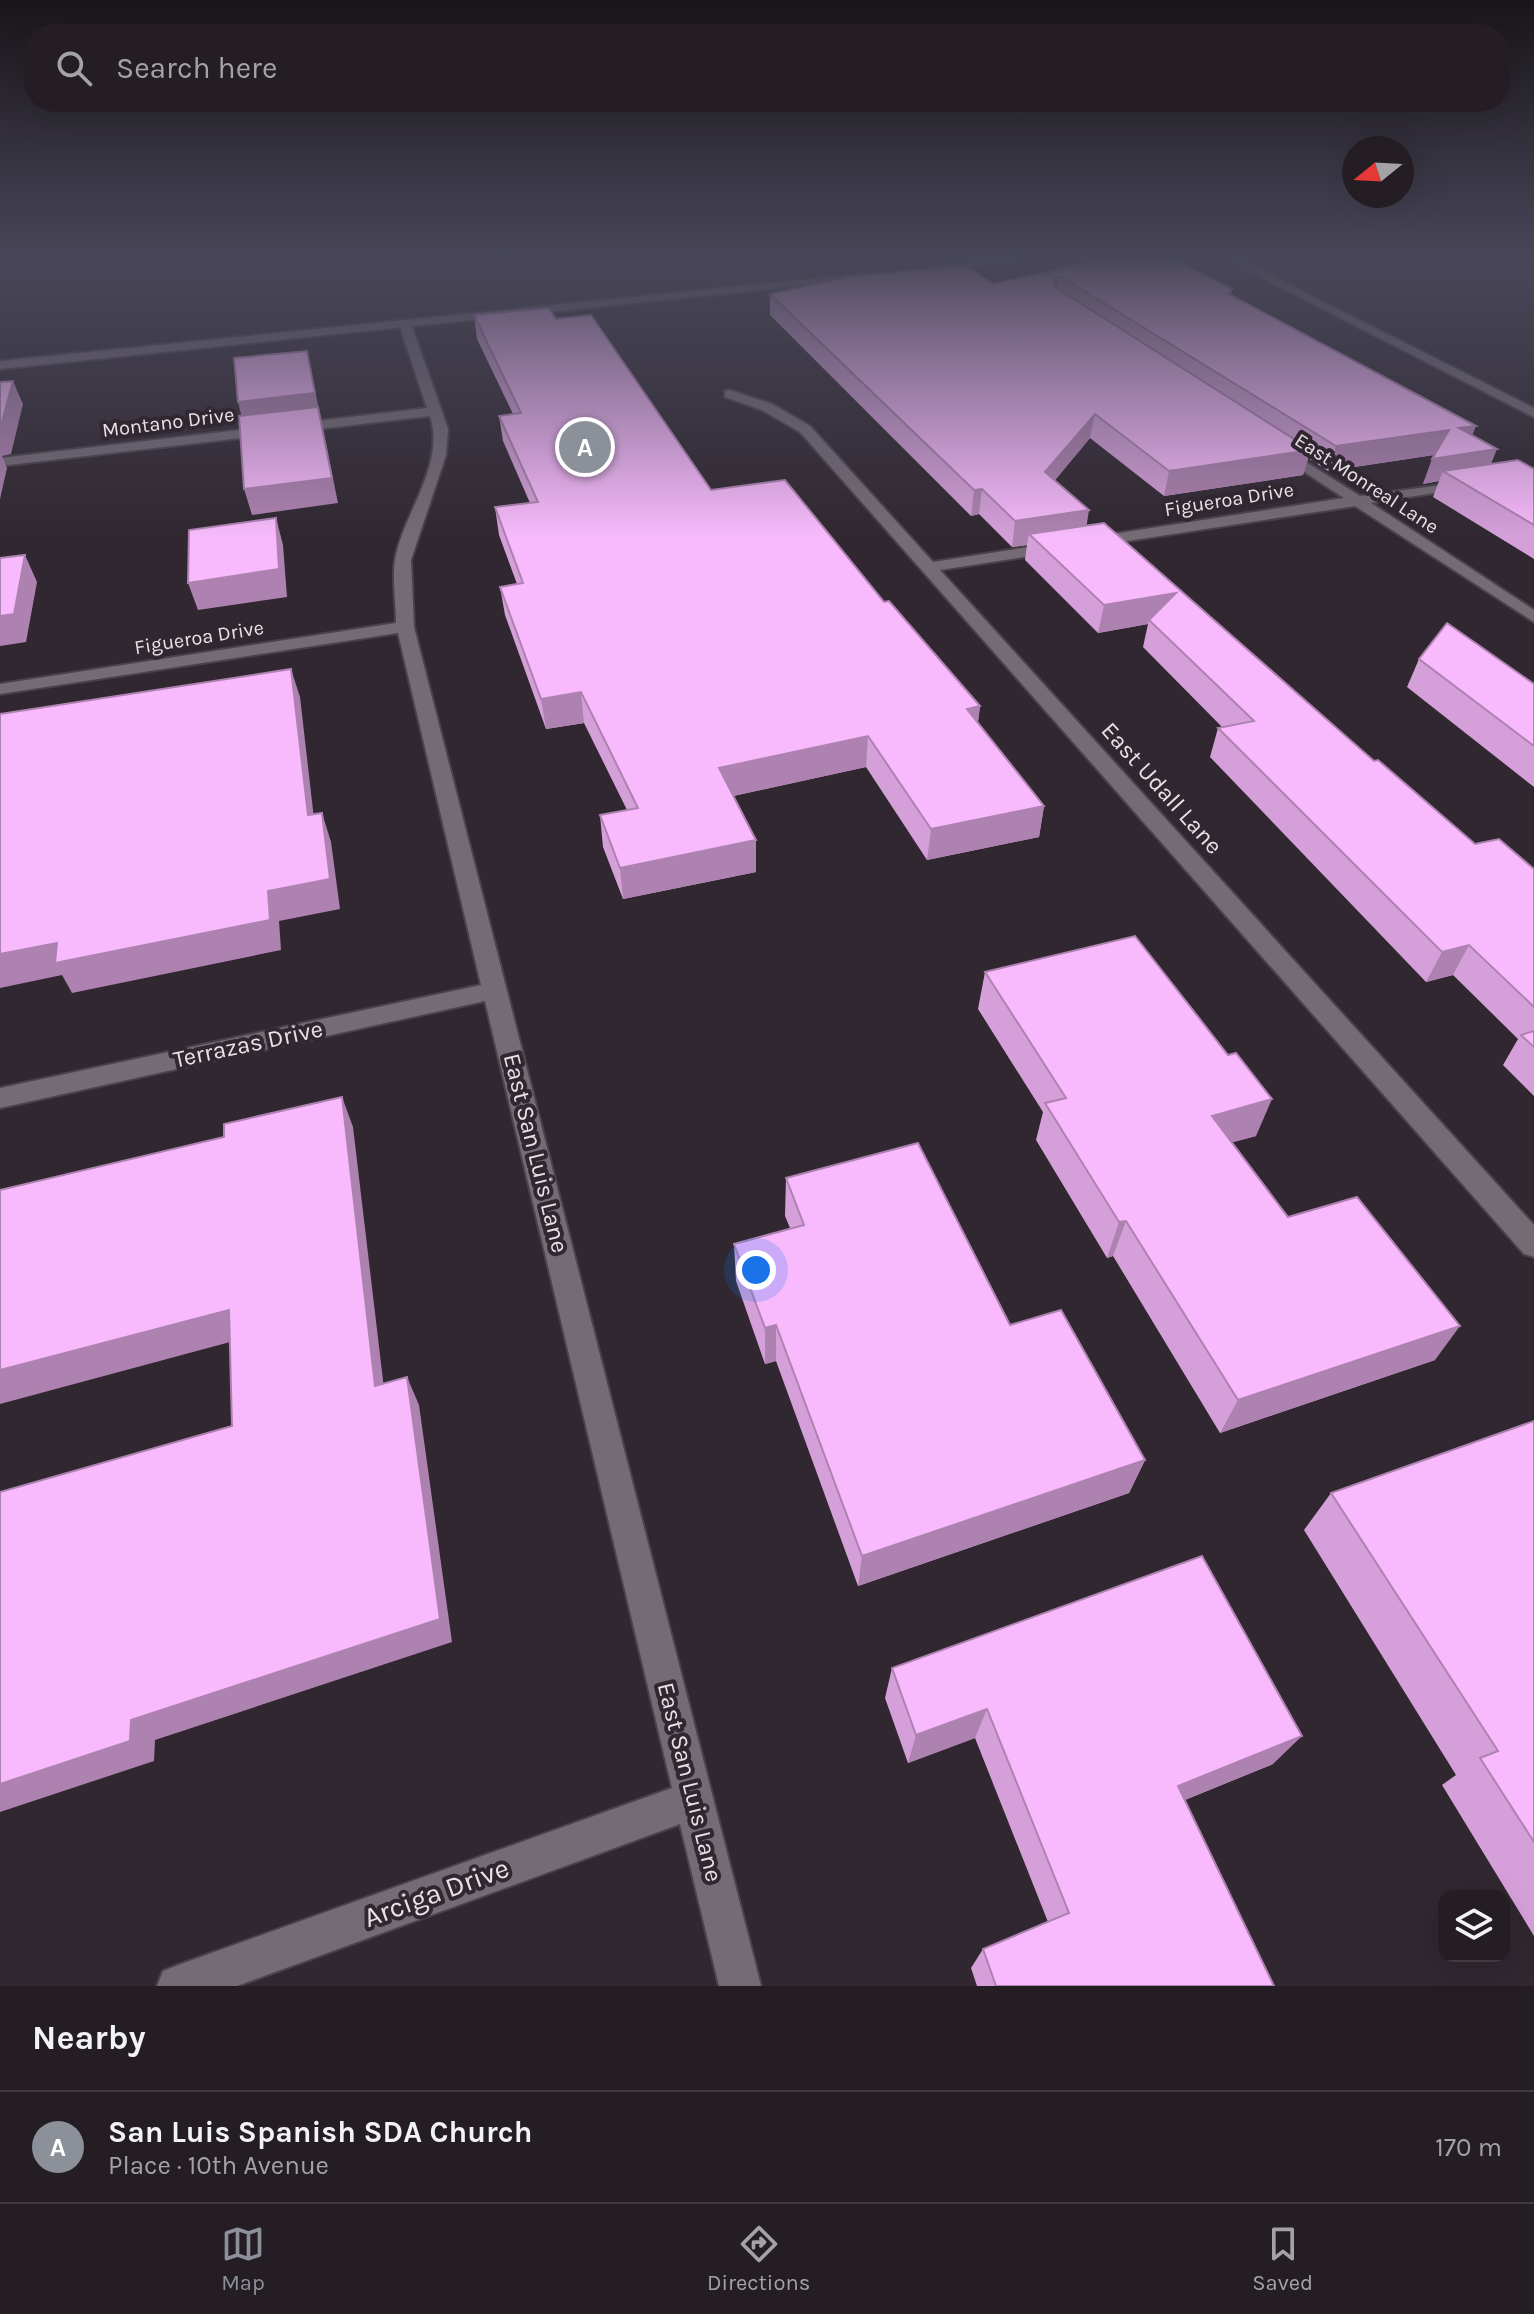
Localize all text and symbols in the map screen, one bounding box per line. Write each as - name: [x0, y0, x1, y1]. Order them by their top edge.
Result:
- search box: [24, 24, 1510, 112]
- icon: search: [52, 46, 96, 90]
- text: Search here: [116, 50, 277, 86]
- north arrow: [1342, 136, 1414, 208]
- street label: Montano Drive: [101, 403, 235, 442]
- pin: A: [559, 417, 611, 477]
- street label: East Monreal Lane: [1291, 428, 1443, 538]
- street label: Figueroa Drive: [1163, 478, 1295, 521]
- street label: Figueroa Drive: [133, 616, 265, 659]
- street label: East Udall Lane: [1096, 716, 1228, 860]
- street label: Terrazas Drive: [171, 1014, 325, 1074]
- street label: East San Luis Lane: [498, 1050, 574, 1256]
- your location: [736, 1250, 776, 1290]
- street label: East San Luis Lane: [652, 1679, 728, 1885]
- street label: Arciga Drive: [359, 1851, 513, 1934]
- map controls: [1438, 1890, 1510, 1962]
- button: layers: [1438, 1890, 1510, 1962]
- text: Nearby: [32, 2018, 146, 2058]
- text: San Luis Spanish SDA Church: [108, 2114, 532, 2150]
- text: A: [50, 2132, 66, 2163]
- text: 170 m: [1435, 2132, 1502, 2163]
- text: Place · 10th Avenue: [108, 2150, 329, 2181]
- tab: Map: [221, 2222, 265, 2296]
- tab: Directions: [707, 2222, 810, 2296]
- tab: Saved: [1252, 2222, 1313, 2296]

